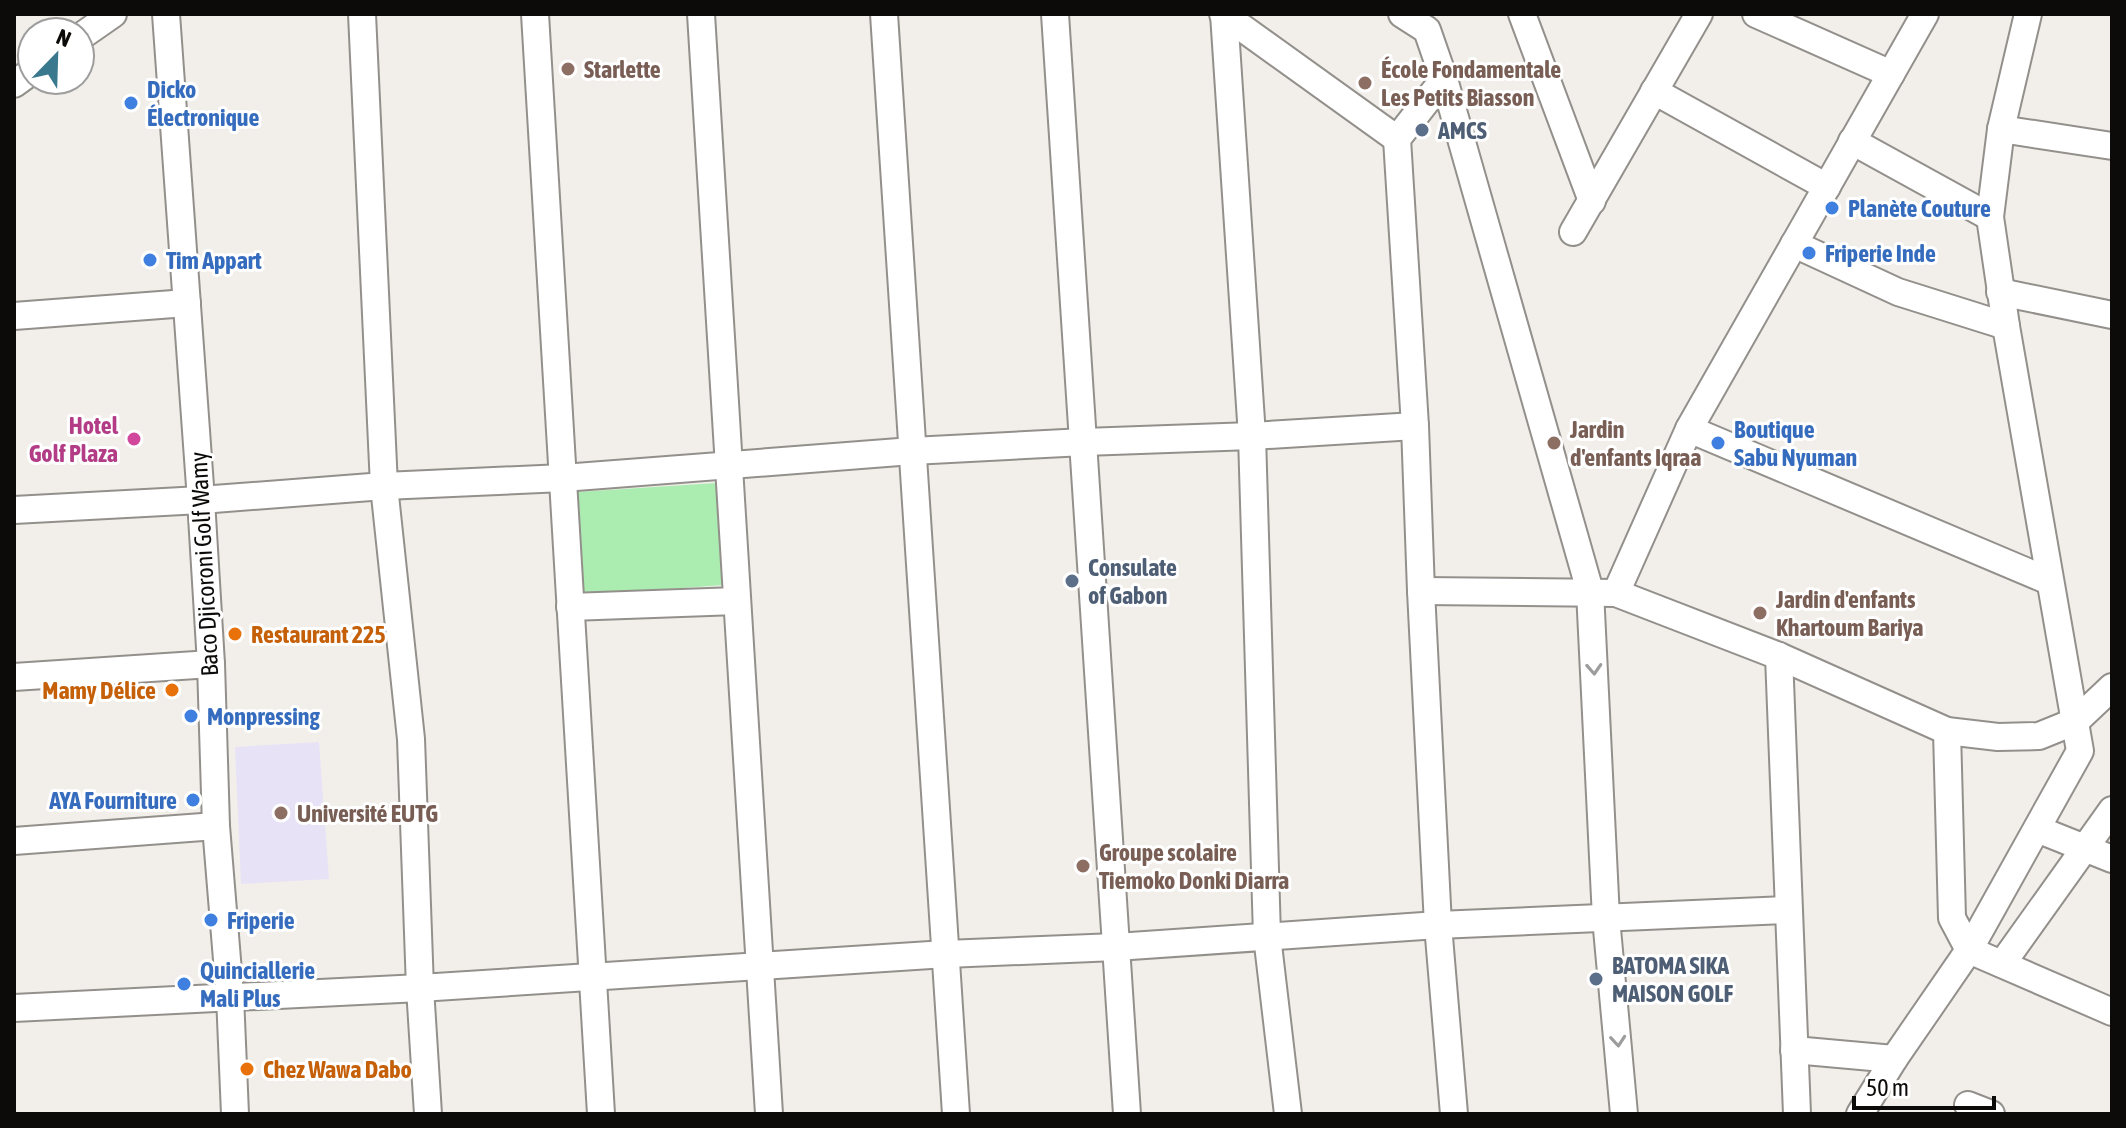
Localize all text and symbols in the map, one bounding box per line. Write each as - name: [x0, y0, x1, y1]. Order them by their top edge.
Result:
- north arrow: [16, 16, 96, 96]
- text: N: [53, 23, 75, 52]
- place label: Starlette: [584, 56, 661, 83]
- place label: École Fondamentale Les Petits Biasson: [1381, 56, 1561, 111]
- marker: Starlette: [559, 60, 577, 78]
- marker: École Fondamentale Les Petits Biasson: [1356, 74, 1374, 92]
- place label: Dicko Électronique: [147, 76, 259, 131]
- marker: Dicko Électronique: [122, 94, 140, 112]
- place label: AMCS: [1437, 117, 1487, 144]
- marker: AMCS: [1413, 121, 1431, 139]
- place label: Planète Couture: [1848, 195, 1991, 222]
- marker: Planète Couture: [1823, 199, 1841, 217]
- place label: Friperie Inde: [1825, 240, 1936, 267]
- marker: Friperie Inde: [1800, 244, 1818, 262]
- place label: Tim Appart: [166, 247, 262, 274]
- marker: Tim Appart: [141, 251, 159, 269]
- place label: Hotel Golf Plaza: [29, 412, 119, 467]
- place label: Jardin d'enfants Iqraa: [1569, 416, 1701, 471]
- place label: Boutique Sabu Nyuman: [1734, 416, 1857, 471]
- marker: Hotel Golf Plaza: [125, 430, 143, 448]
- marker: Jardin d'enfants Iqraa: [1545, 434, 1563, 452]
- marker: Boutique Sabu Nyuman: [1709, 434, 1727, 452]
- street label: Baco Djicoroni Golf Wamy: [185, 451, 223, 677]
- place label: Consulate of Gabon: [1088, 554, 1177, 609]
- marker: Consulate of Gabon: [1063, 572, 1081, 590]
- place label: Jardin d'enfants Khartoum Bariya: [1775, 586, 1923, 641]
- marker: Jardin d'enfants Khartoum Bariya: [1751, 604, 1769, 622]
- place label: Restaurant 225: [251, 621, 385, 648]
- marker: Restaurant 225: [226, 625, 244, 643]
- one-way arrow: [1585, 663, 1602, 676]
- place label: Mamy Délice: [42, 677, 156, 704]
- marker: Mamy Délice: [163, 681, 181, 699]
- place label: Monpressing: [207, 703, 320, 730]
- marker: Monpressing: [182, 707, 200, 725]
- place label: AYA Fourniture: [48, 787, 177, 814]
- marker: AYA Fourniture: [184, 791, 202, 809]
- place label: Université EUTG: [297, 800, 438, 827]
- marker: Université EUTG: [272, 804, 290, 822]
- place label: Groupe scolaire Tiemoko Donki Diarra: [1099, 839, 1289, 894]
- marker: Groupe scolaire Tiemoko Donki Diarra: [1074, 857, 1092, 875]
- place label: Friperie: [227, 907, 295, 934]
- marker: Friperie: [202, 911, 220, 929]
- place label: BATOMA SIKA MAISON GOLF: [1612, 952, 1734, 1007]
- place label: Quinciallerie Mali Plus: [200, 957, 315, 1012]
- marker: BATOMA SIKA MAISON GOLF: [1587, 970, 1605, 988]
- marker: Quinciallerie Mali Plus: [175, 975, 193, 993]
- one-way arrow: [1609, 1034, 1626, 1047]
- place label: Chez Wawa Dabo: [263, 1056, 412, 1083]
- marker: Chez Wawa Dabo: [238, 1060, 256, 1078]
- scale bar: [1854, 1060, 1994, 1110]
- text: 50 m: [1866, 1074, 1909, 1101]

